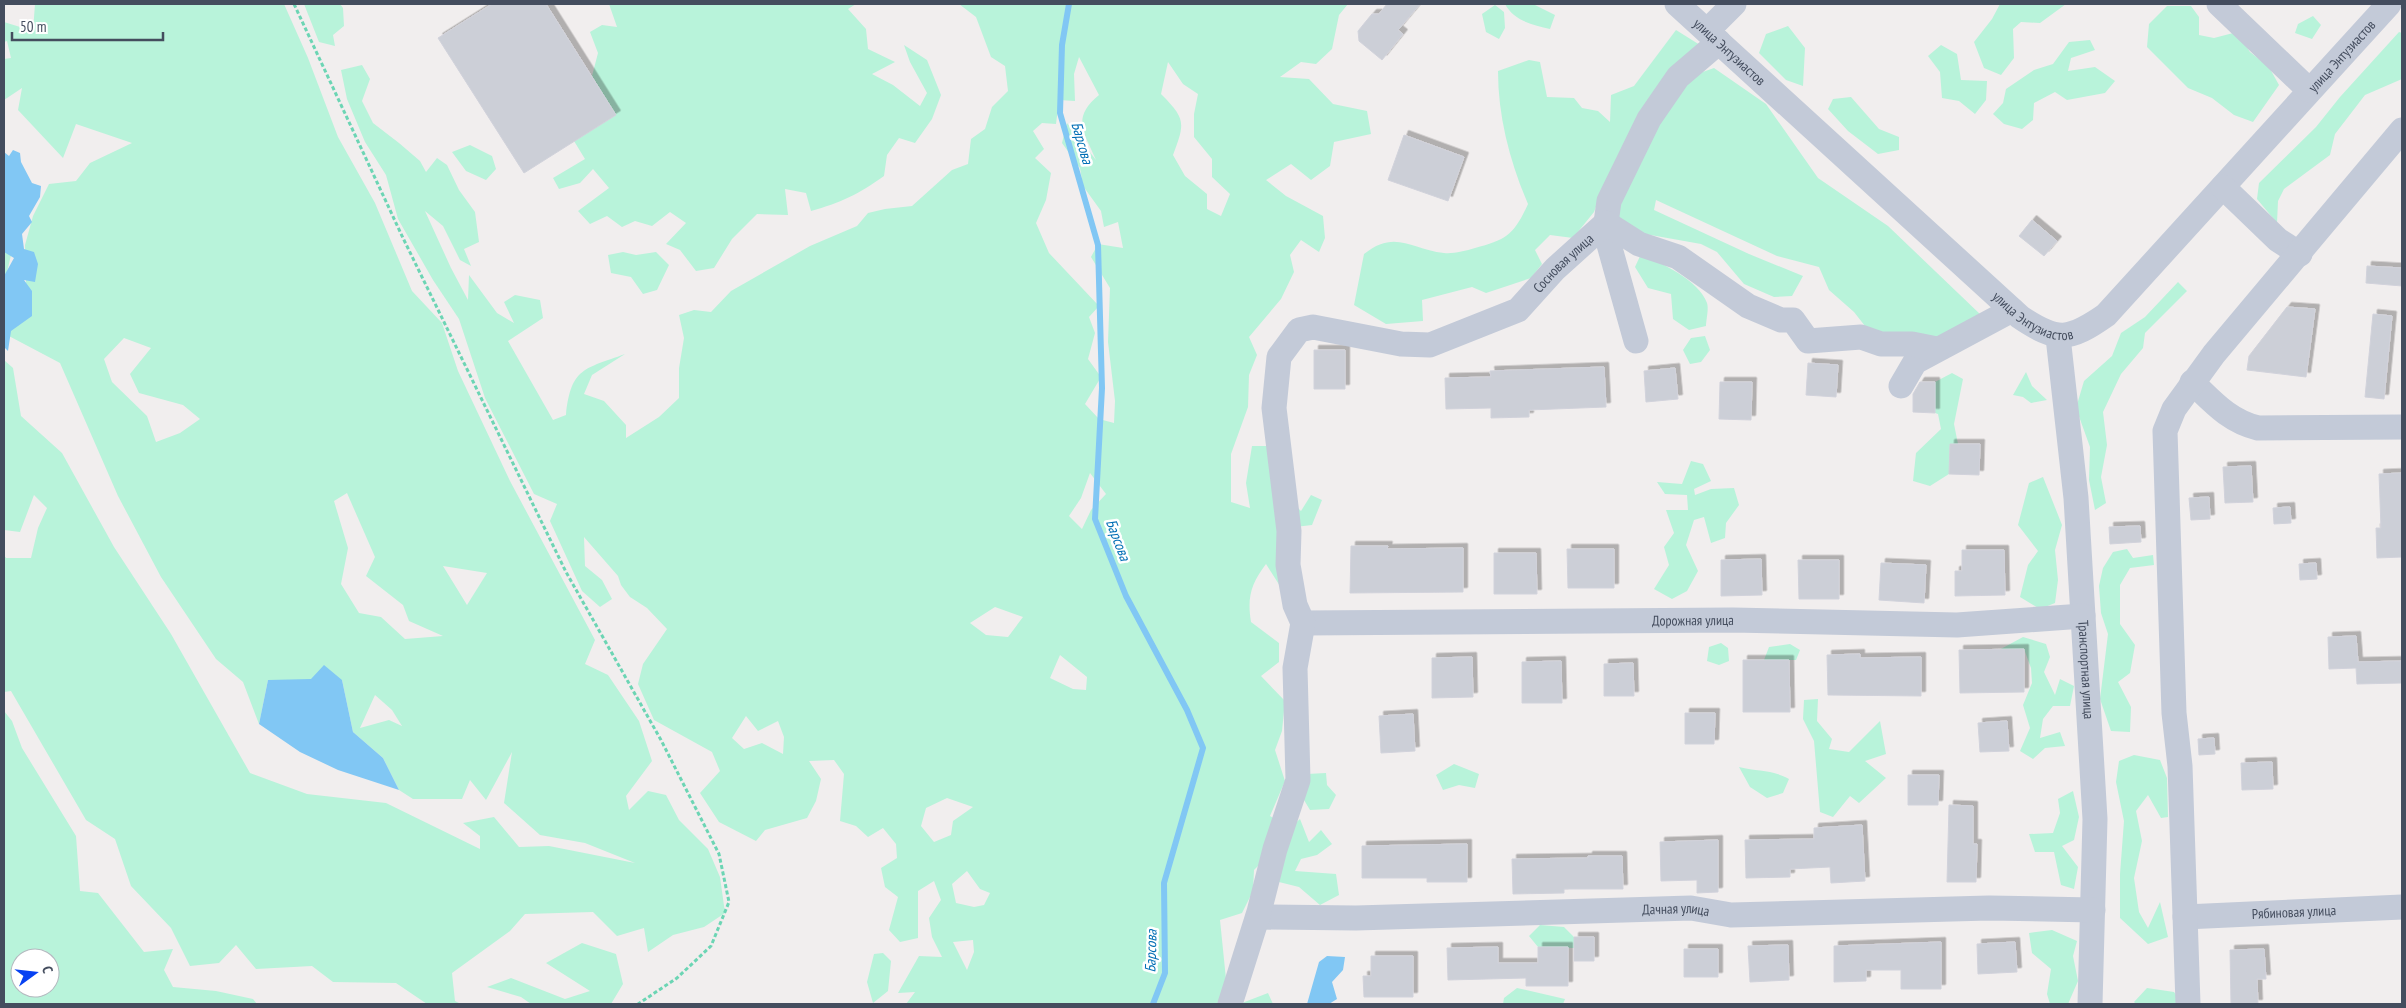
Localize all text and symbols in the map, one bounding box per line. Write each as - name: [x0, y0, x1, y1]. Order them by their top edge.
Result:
- scale bar: [12, 10, 164, 42]
- street label: улица Энтузиастов: [1690, 14, 1770, 90]
- street label: улица Энтузиастов: [2304, 16, 2379, 96]
- text: 50 m: [20, 17, 46, 36]
- water label: Барсова: [1067, 120, 1098, 167]
- street label: Сосновая улица: [1529, 230, 1597, 296]
- street label: улица Энтузиастов: [1989, 287, 2075, 344]
- water label: Барсова: [1102, 516, 1135, 564]
- street label: Дорожная улица: [1652, 611, 1734, 630]
- street label: Транспортная улица: [2074, 620, 2098, 720]
- street label: Дачная улица: [1642, 899, 1711, 920]
- street label: Рябиновая улица: [2251, 901, 2336, 923]
- water label: Барсова: [1140, 928, 1161, 973]
- north arrow: [10, 948, 60, 998]
- text: С: [38, 964, 57, 976]

